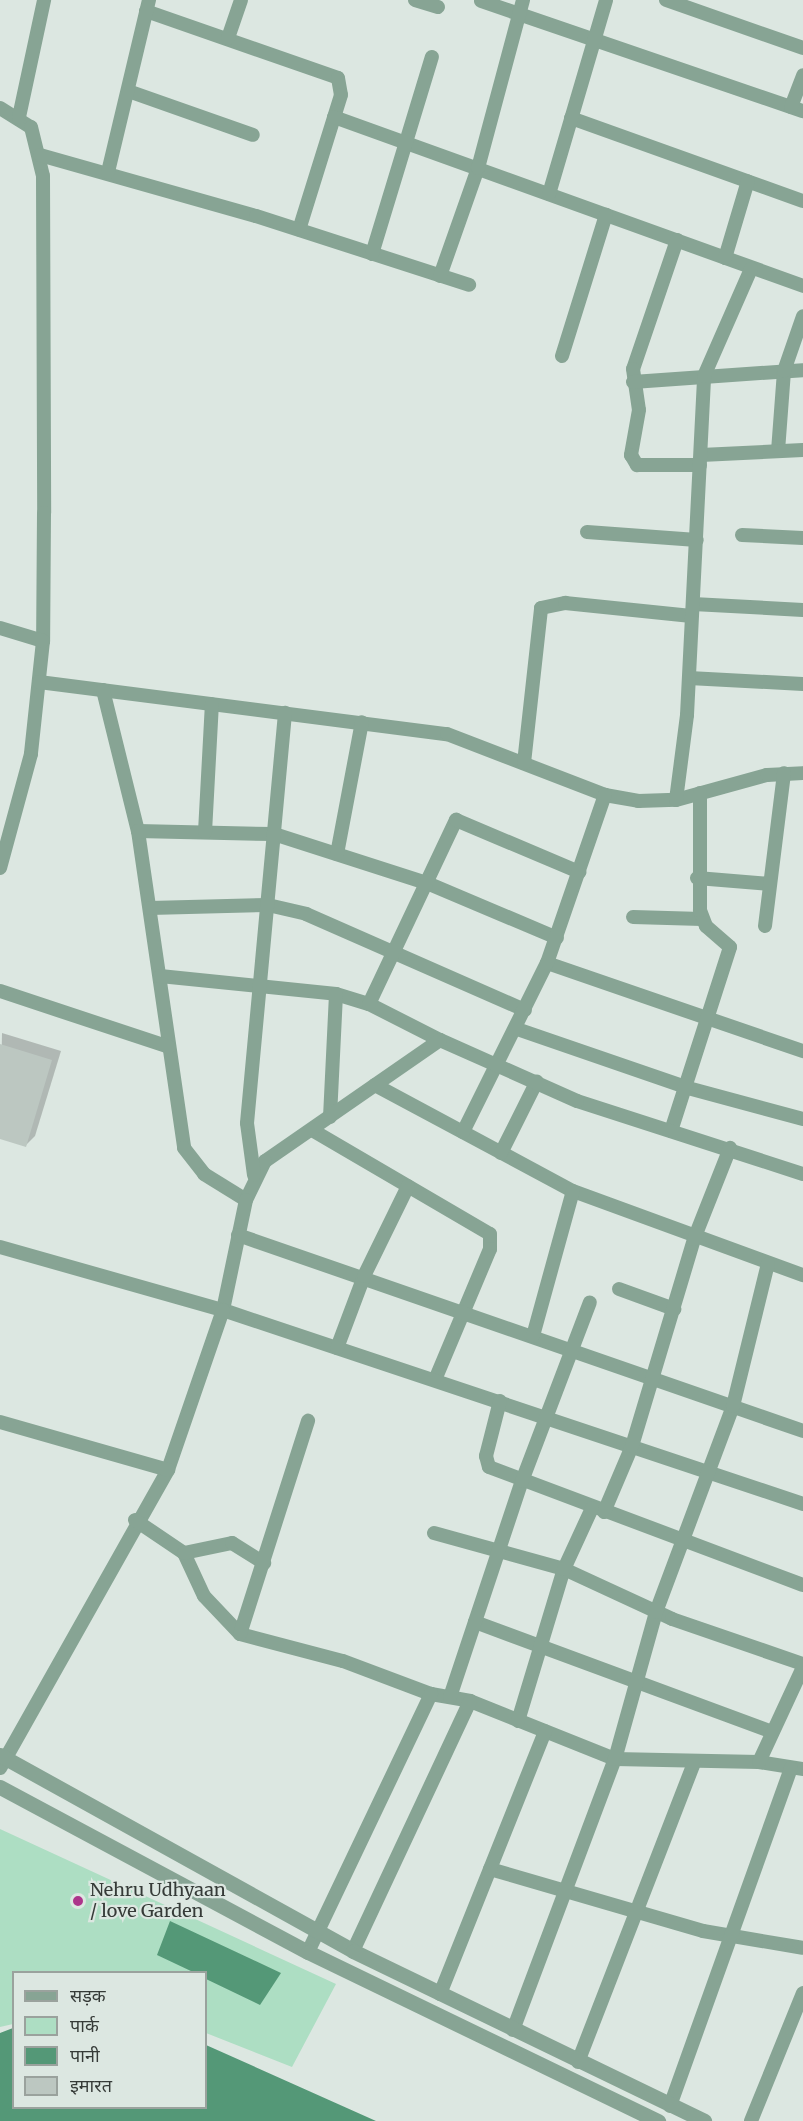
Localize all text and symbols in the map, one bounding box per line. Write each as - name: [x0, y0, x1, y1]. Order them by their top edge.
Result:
- place label: Nehru Udhyaan / love Garden: [90, 1880, 226, 1922]
- marker: Nehru Udhyaan / love Garden: [71, 1894, 85, 1908]
- legend: [12, 1971, 207, 2109]
- text: सड़क: [70, 1984, 106, 2007]
- text: पार्क: [70, 2014, 99, 2037]
- text: पानी: [70, 2044, 100, 2067]
- text: इमारत: [70, 2074, 112, 2097]

